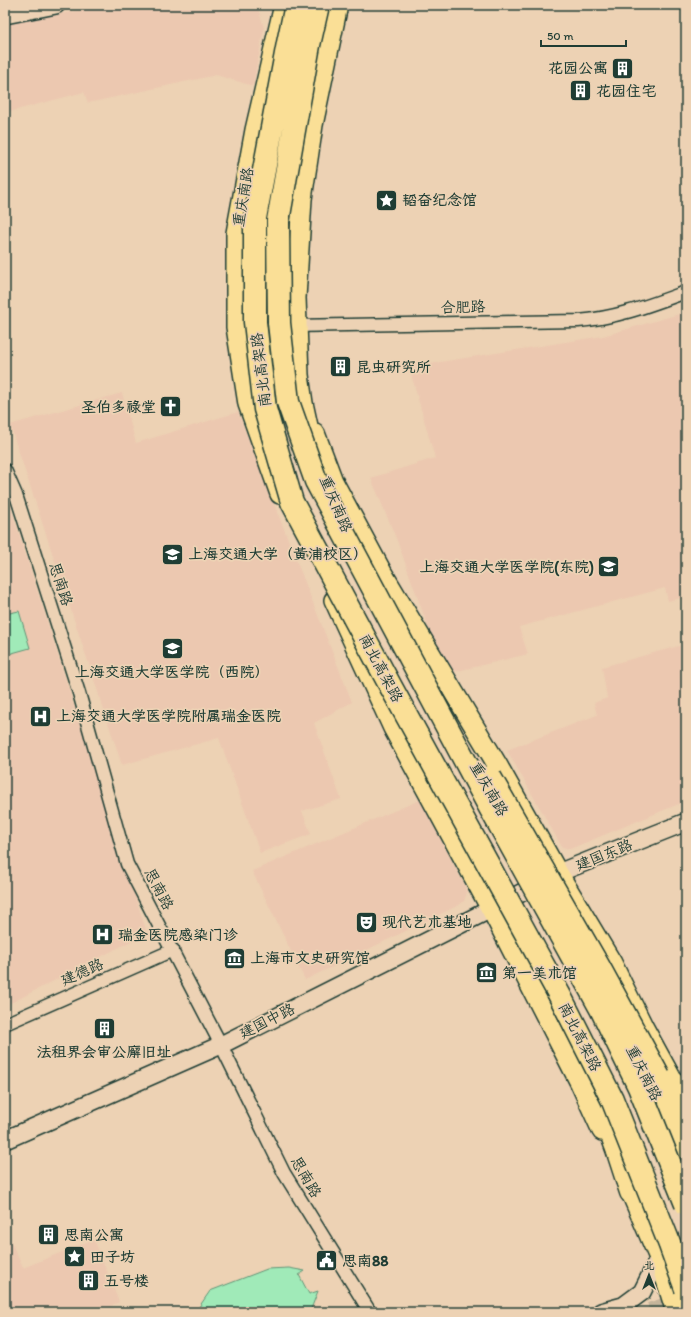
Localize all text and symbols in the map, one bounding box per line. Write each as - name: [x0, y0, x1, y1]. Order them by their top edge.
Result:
- scale bar: [541, 22, 626, 48]
- text: 50 m: [547, 29, 573, 43]
- building icon: 花园公寓: [610, 55, 636, 81]
- place label: 花园公寓: [548, 59, 608, 77]
- building icon: 花园住宅: [567, 78, 593, 104]
- place label: 花园住宅: [596, 82, 656, 100]
- street label: 重庆南路: [229, 166, 257, 228]
- place icon: 韬奋纪念馆: [374, 187, 400, 213]
- place label: 韬奋纪念馆: [402, 191, 477, 209]
- street label: 合肥路: [440, 298, 486, 316]
- street label: 南北高架路: [247, 332, 275, 408]
- building icon: 昆虫研究所: [327, 354, 353, 380]
- place label: 昆虫研究所: [356, 358, 431, 376]
- church icon: 圣伯多禄堂: [158, 394, 184, 420]
- place label: 圣伯多禄堂: [81, 398, 156, 416]
- street label: 重庆南路: [316, 473, 356, 535]
- school or university icon: 上海交通大学（黄浦校区）: [160, 541, 186, 567]
- place label: 上海交通大学（黄浦校区）: [188, 545, 368, 563]
- school or university icon: 上海交通大学医学院(东院): [596, 554, 622, 580]
- place label: 上海交通大学医学院(东院): [419, 558, 594, 577]
- street label: 思南路: [45, 560, 77, 608]
- street label: 南北高架路: [355, 631, 407, 705]
- school or university icon: 上海交通大学医学院（西院）: [159, 636, 185, 662]
- place label: 上海交通大学医学院（西院）: [74, 663, 270, 681]
- hospital icon: 上海交通大学医学院附属瑞金医院: [28, 703, 54, 729]
- place label: 上海交通大学医学院附属瑞金医院: [56, 707, 281, 725]
- street label: 重庆南路: [466, 759, 512, 819]
- street label: 建国东路: [573, 835, 635, 875]
- street label: 思南路: [140, 865, 178, 913]
- theatre icon: 现代艺术基地: [353, 909, 379, 935]
- place label: 现代艺术基地: [382, 913, 472, 931]
- hospital icon: 瑞金医院感染门诊: [89, 922, 115, 948]
- place label: 瑞金医院感染门诊: [118, 926, 238, 944]
- museum icon: 上海市文史研究馆: [221, 945, 247, 971]
- place label: 上海市文史研究馆: [250, 949, 370, 967]
- street label: 建德路: [58, 955, 106, 989]
- museum icon: 第一美术馆: [473, 960, 499, 986]
- place label: 第一美术馆: [502, 964, 577, 982]
- street label: 建国中路: [236, 999, 298, 1043]
- street label: 南北高架路: [555, 999, 605, 1075]
- building icon: 法租界会审公廨旧址: [91, 1016, 117, 1042]
- street label: 重庆南路: [622, 1042, 666, 1104]
- place label: 法租界会审公廨旧址: [36, 1043, 172, 1061]
- street label: 思南路: [287, 1153, 325, 1201]
- building icon: 思南公寓: [36, 1222, 62, 1248]
- place label: 思南公寓: [64, 1226, 124, 1244]
- place icon: 田子坊: [62, 1244, 88, 1270]
- place label: 田子坊: [90, 1248, 135, 1266]
- public building icon: 思南88: [314, 1248, 340, 1274]
- place label: 思南88: [342, 1252, 389, 1270]
- north arrow: [629, 1255, 669, 1295]
- text: 北: [644, 1259, 655, 1272]
- building icon: 五号楼: [76, 1268, 102, 1294]
- place label: 五号楼: [104, 1272, 149, 1290]

